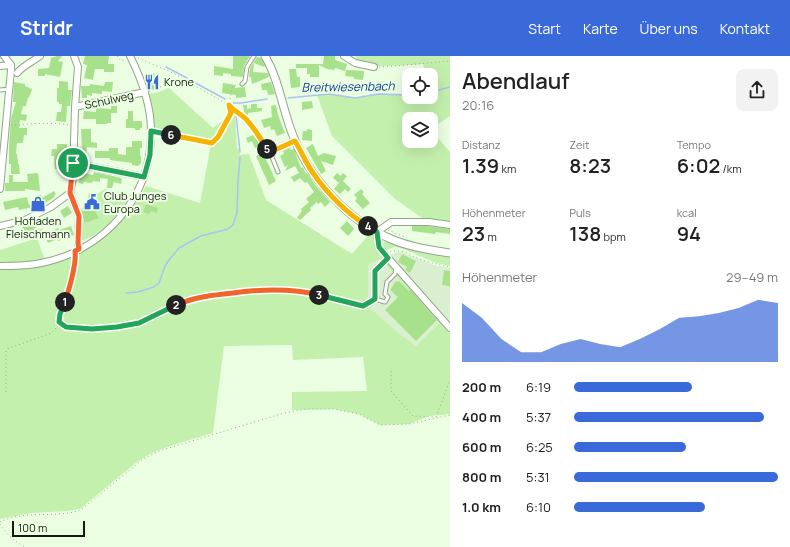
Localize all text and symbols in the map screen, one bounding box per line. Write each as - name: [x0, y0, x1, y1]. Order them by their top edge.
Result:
- text: Stridr: [20, 15, 73, 41]
- text: Start: [528, 19, 561, 38]
- text: Karte: [583, 19, 618, 38]
- text: Über uns: [640, 19, 698, 38]
- text: Kontakt: [720, 19, 770, 38]
- text: Abendlauf: [462, 66, 569, 96]
- map controls: [402, 68, 438, 148]
- button: locate: [402, 68, 438, 104]
- button: share: [736, 69, 778, 111]
- restaurant icon: Krone: [143, 73, 161, 91]
- place label: Krone: [164, 74, 194, 89]
- water label: Breitwiesenbach: [301, 77, 396, 96]
- street label: Schulweg: [83, 87, 135, 112]
- text: 20:16: [462, 96, 494, 114]
- button: layers: [402, 112, 438, 148]
- pin: 6: [161, 125, 181, 145]
- text: 6: [168, 127, 174, 142]
- text: Distanz: [462, 137, 501, 152]
- text: Zeit: [569, 137, 590, 152]
- text: Tempo: [677, 137, 711, 152]
- pin: 5: [257, 139, 277, 159]
- text: 5: [264, 141, 270, 156]
- pin: [56, 146, 90, 180]
- icon: arrive: [62, 152, 84, 174]
- text: 1.39: [462, 152, 499, 179]
- text: 8:23: [569, 152, 611, 179]
- text: 6:02: [677, 152, 720, 179]
- text: km: [499, 161, 516, 176]
- text: /km: [720, 161, 741, 176]
- place label: Club Junges Europa: [104, 188, 167, 216]
- public building icon: Club Junges Europa: [83, 193, 101, 211]
- shop icon: Hofladen Fleischmann: [29, 195, 47, 213]
- text: Höhenmeter: [462, 205, 526, 220]
- text: Puls: [569, 205, 591, 220]
- text: kcal: [677, 205, 697, 220]
- place label: Hofladen Fleischmann: [6, 213, 70, 241]
- pin: 4: [358, 216, 378, 236]
- text: 4: [365, 218, 371, 233]
- text: 23: [462, 220, 485, 247]
- text: 138: [569, 220, 601, 247]
- text: 94: [677, 220, 701, 247]
- text: m: [485, 229, 497, 244]
- text: bpm: [601, 229, 626, 244]
- text: Höhenmeter: [462, 268, 537, 286]
- text: 29–49 m: [726, 268, 778, 286]
- pin: 3: [309, 285, 329, 305]
- text: 3: [316, 287, 322, 302]
- pin: 1: [55, 292, 75, 312]
- text: 1: [63, 294, 67, 309]
- pin: 2: [166, 295, 186, 315]
- text: 2: [173, 297, 179, 312]
- text: 200 m: [462, 378, 501, 396]
- text: 6:19: [526, 378, 551, 396]
- text: 400 m: [462, 408, 501, 426]
- text: 5:37: [526, 408, 551, 426]
- text: 600 m: [462, 438, 501, 456]
- text: 6:25: [526, 438, 553, 456]
- text: 800 m: [462, 468, 501, 486]
- text: 5:31: [526, 468, 550, 486]
- text: 1.0 km: [462, 498, 501, 516]
- text: 6:10: [526, 498, 551, 516]
- scale bar: [12, 519, 85, 538]
- text: 100 m: [18, 520, 47, 535]

